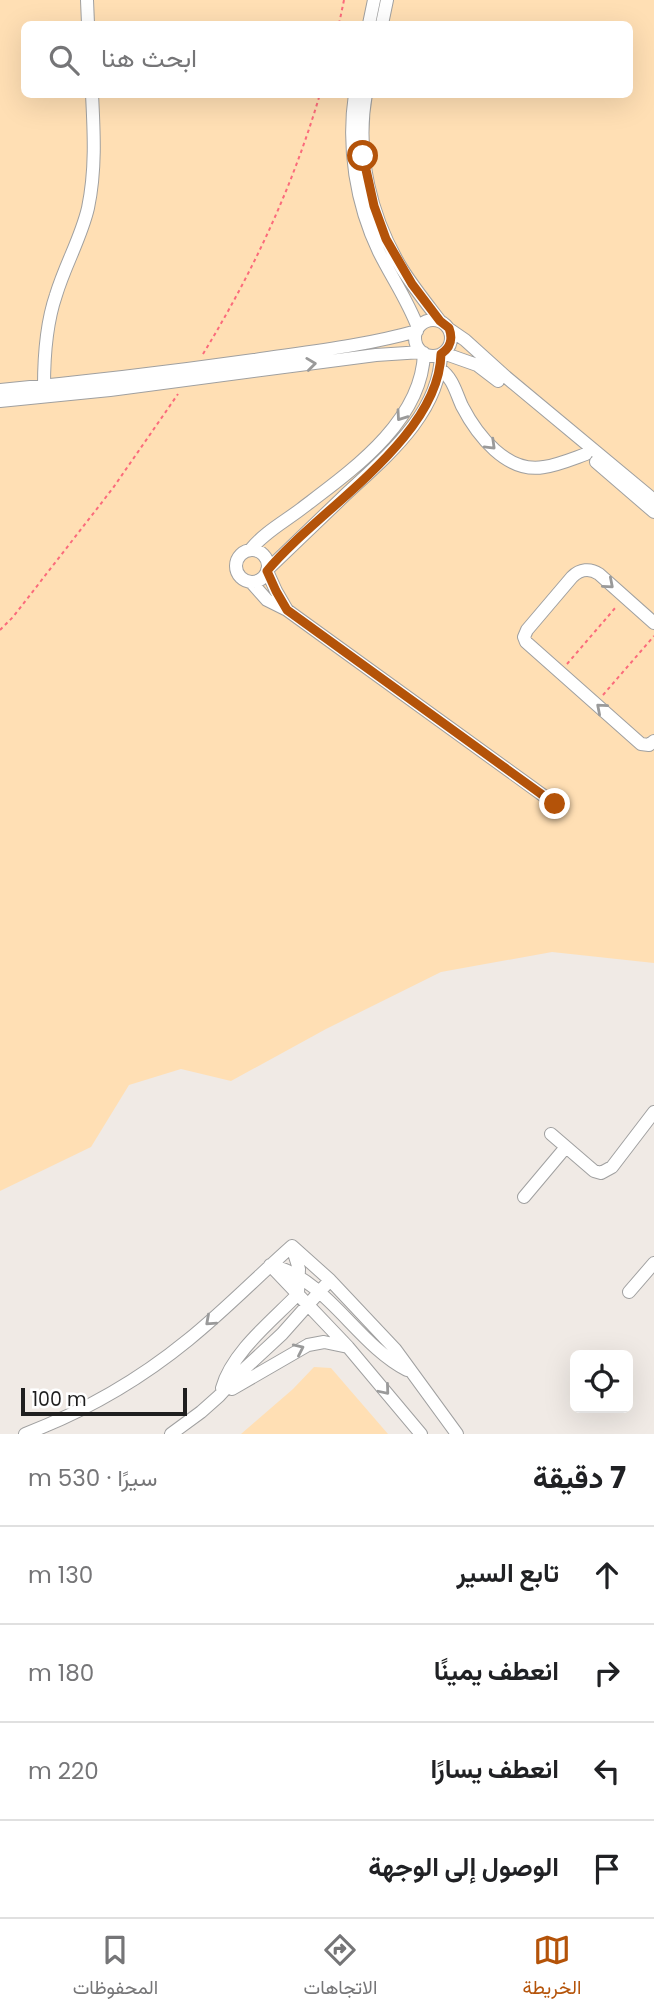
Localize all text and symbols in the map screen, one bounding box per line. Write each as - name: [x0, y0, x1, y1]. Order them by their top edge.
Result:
- search box: [21, 21, 633, 98]
- text: ابحث هنا: [101, 40, 197, 76]
- icon: search: [45, 41, 83, 79]
- route start: [347, 140, 378, 171]
- one-way arrow: [305, 356, 317, 371]
- one-way arrow: [397, 408, 409, 421]
- one-way arrow: [483, 437, 496, 450]
- one-way arrow: [601, 576, 614, 588]
- one-way arrow: [596, 704, 609, 716]
- route end: [539, 788, 570, 819]
- one-way arrow: [205, 1313, 218, 1325]
- one-way arrow: [292, 1344, 304, 1358]
- map controls: [570, 1350, 633, 1413]
- button: locate: [570, 1350, 633, 1413]
- one-way arrow: [377, 1383, 390, 1395]
- scale bar: [21, 1385, 187, 1417]
- text: 100 m: [32, 1386, 87, 1413]
- text: 7 دقيقة: [533, 1456, 626, 1499]
- text: سيرًا · 530 m: [28, 1462, 157, 1494]
- text: تابع السير: [457, 1555, 559, 1591]
- icon: ahead: [588, 1556, 626, 1594]
- text: 130 m: [28, 1559, 93, 1591]
- text: انعطف يمينًا: [434, 1653, 559, 1689]
- icon: right: [588, 1654, 626, 1692]
- text: 180 m: [28, 1657, 94, 1689]
- text: انعطف يسارًا: [430, 1751, 559, 1787]
- icon: left: [588, 1752, 626, 1790]
- text: 220 m: [28, 1755, 99, 1787]
- text: الوصول إلى الوجهة: [368, 1849, 559, 1885]
- icon: arrive: [588, 1850, 626, 1888]
- tab: المحفوظات: [73, 1931, 158, 2004]
- tab: الاتجاهات: [304, 1931, 377, 2004]
- tab: الخريطة: [523, 1931, 581, 2004]

